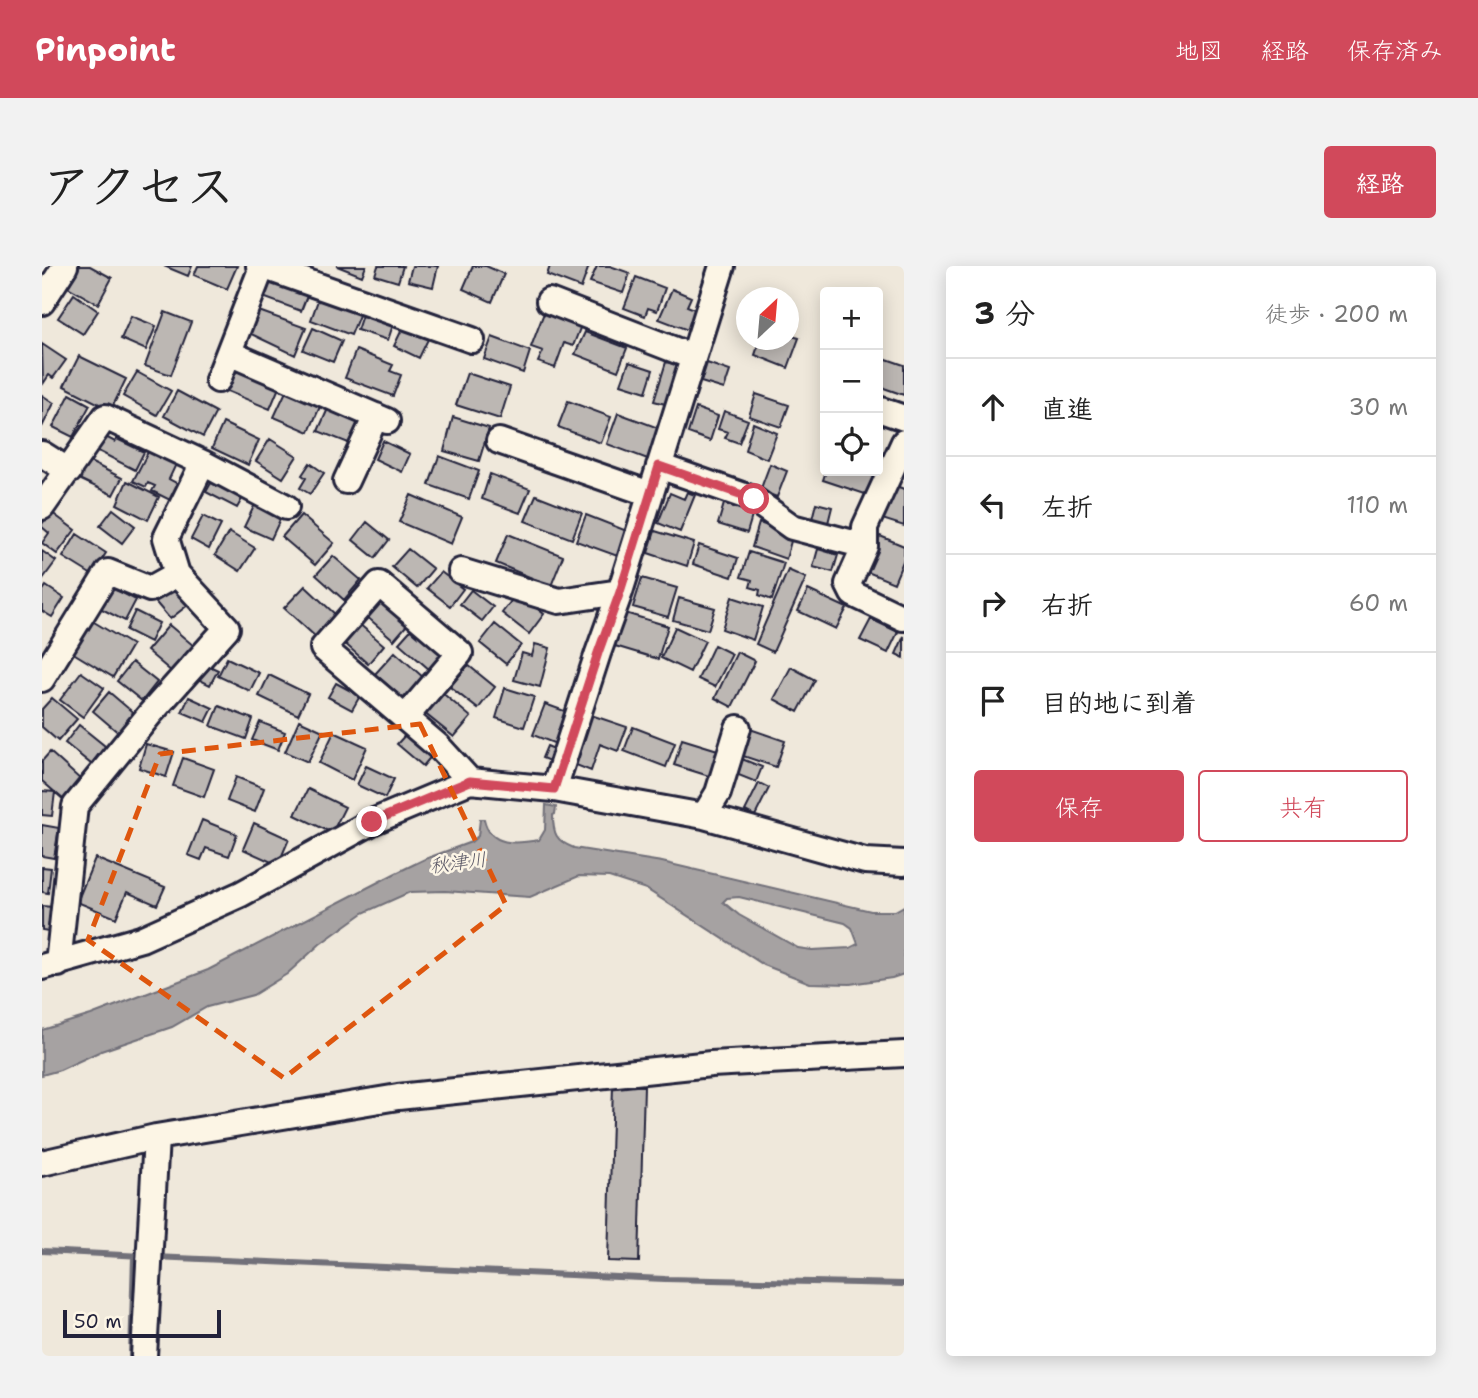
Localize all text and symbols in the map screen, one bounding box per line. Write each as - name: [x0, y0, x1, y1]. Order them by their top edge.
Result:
- text: Pinpoint: [35, 27, 176, 72]
- text: 地図: [1175, 35, 1223, 67]
- text: 経路: [1261, 35, 1309, 67]
- text: 保存済み: [1347, 35, 1443, 67]
- button: 経路: [1324, 146, 1436, 218]
- text: アクセス: [42, 153, 235, 219]
- north arrow: [736, 287, 799, 350]
- map controls: [820, 287, 883, 476]
- button: +: [820, 287, 883, 350]
- text: 3 分: [974, 293, 1035, 334]
- text: 徒歩 · 200 m: [1265, 299, 1408, 329]
- button: −: [820, 350, 883, 413]
- icon: ahead: [974, 388, 1012, 426]
- text: 直進: [1041, 391, 1093, 426]
- text: 30 m: [1349, 392, 1408, 422]
- button: locate: [820, 413, 883, 476]
- route start: [738, 483, 769, 514]
- icon: left: [974, 486, 1012, 524]
- text: 左折: [1041, 489, 1093, 524]
- text: 110 m: [1346, 490, 1408, 520]
- icon: right: [974, 584, 1012, 622]
- text: 右折: [1041, 587, 1093, 622]
- text: 60 m: [1349, 588, 1408, 618]
- icon: arrive: [974, 682, 1012, 720]
- text: 目的地に到着: [1041, 685, 1197, 720]
- button: 保存: [974, 770, 1184, 842]
- button: 共有: [1198, 770, 1408, 842]
- route end: [356, 806, 387, 837]
- water label: 秋津川: [428, 847, 488, 878]
- scale bar: [63, 1307, 220, 1339]
- text: 50 m: [74, 1309, 122, 1334]

